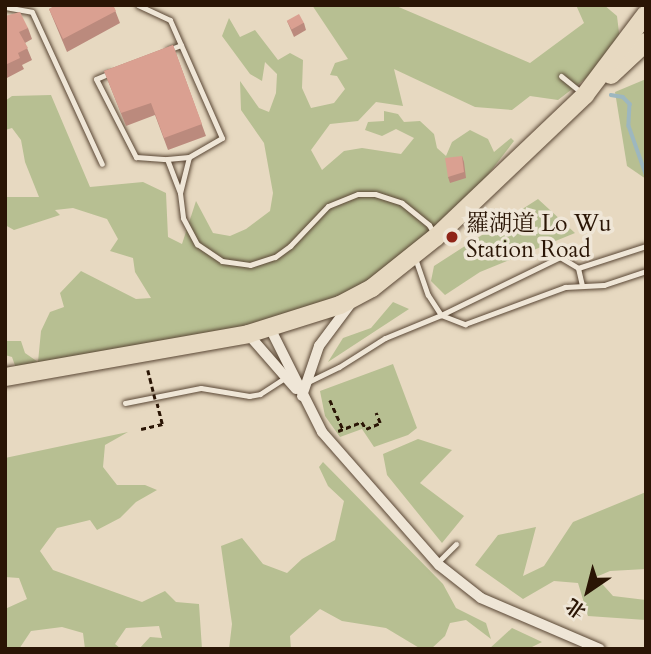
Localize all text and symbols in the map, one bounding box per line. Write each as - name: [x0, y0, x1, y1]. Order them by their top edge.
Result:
- place label: 羅湖道 Lo Wu Station Road: [466, 210, 612, 264]
- marker: 羅湖道 Lo Wu Station Road: [444, 229, 460, 245]
- north arrow: [553, 556, 623, 626]
- text: 北: [561, 592, 591, 624]

